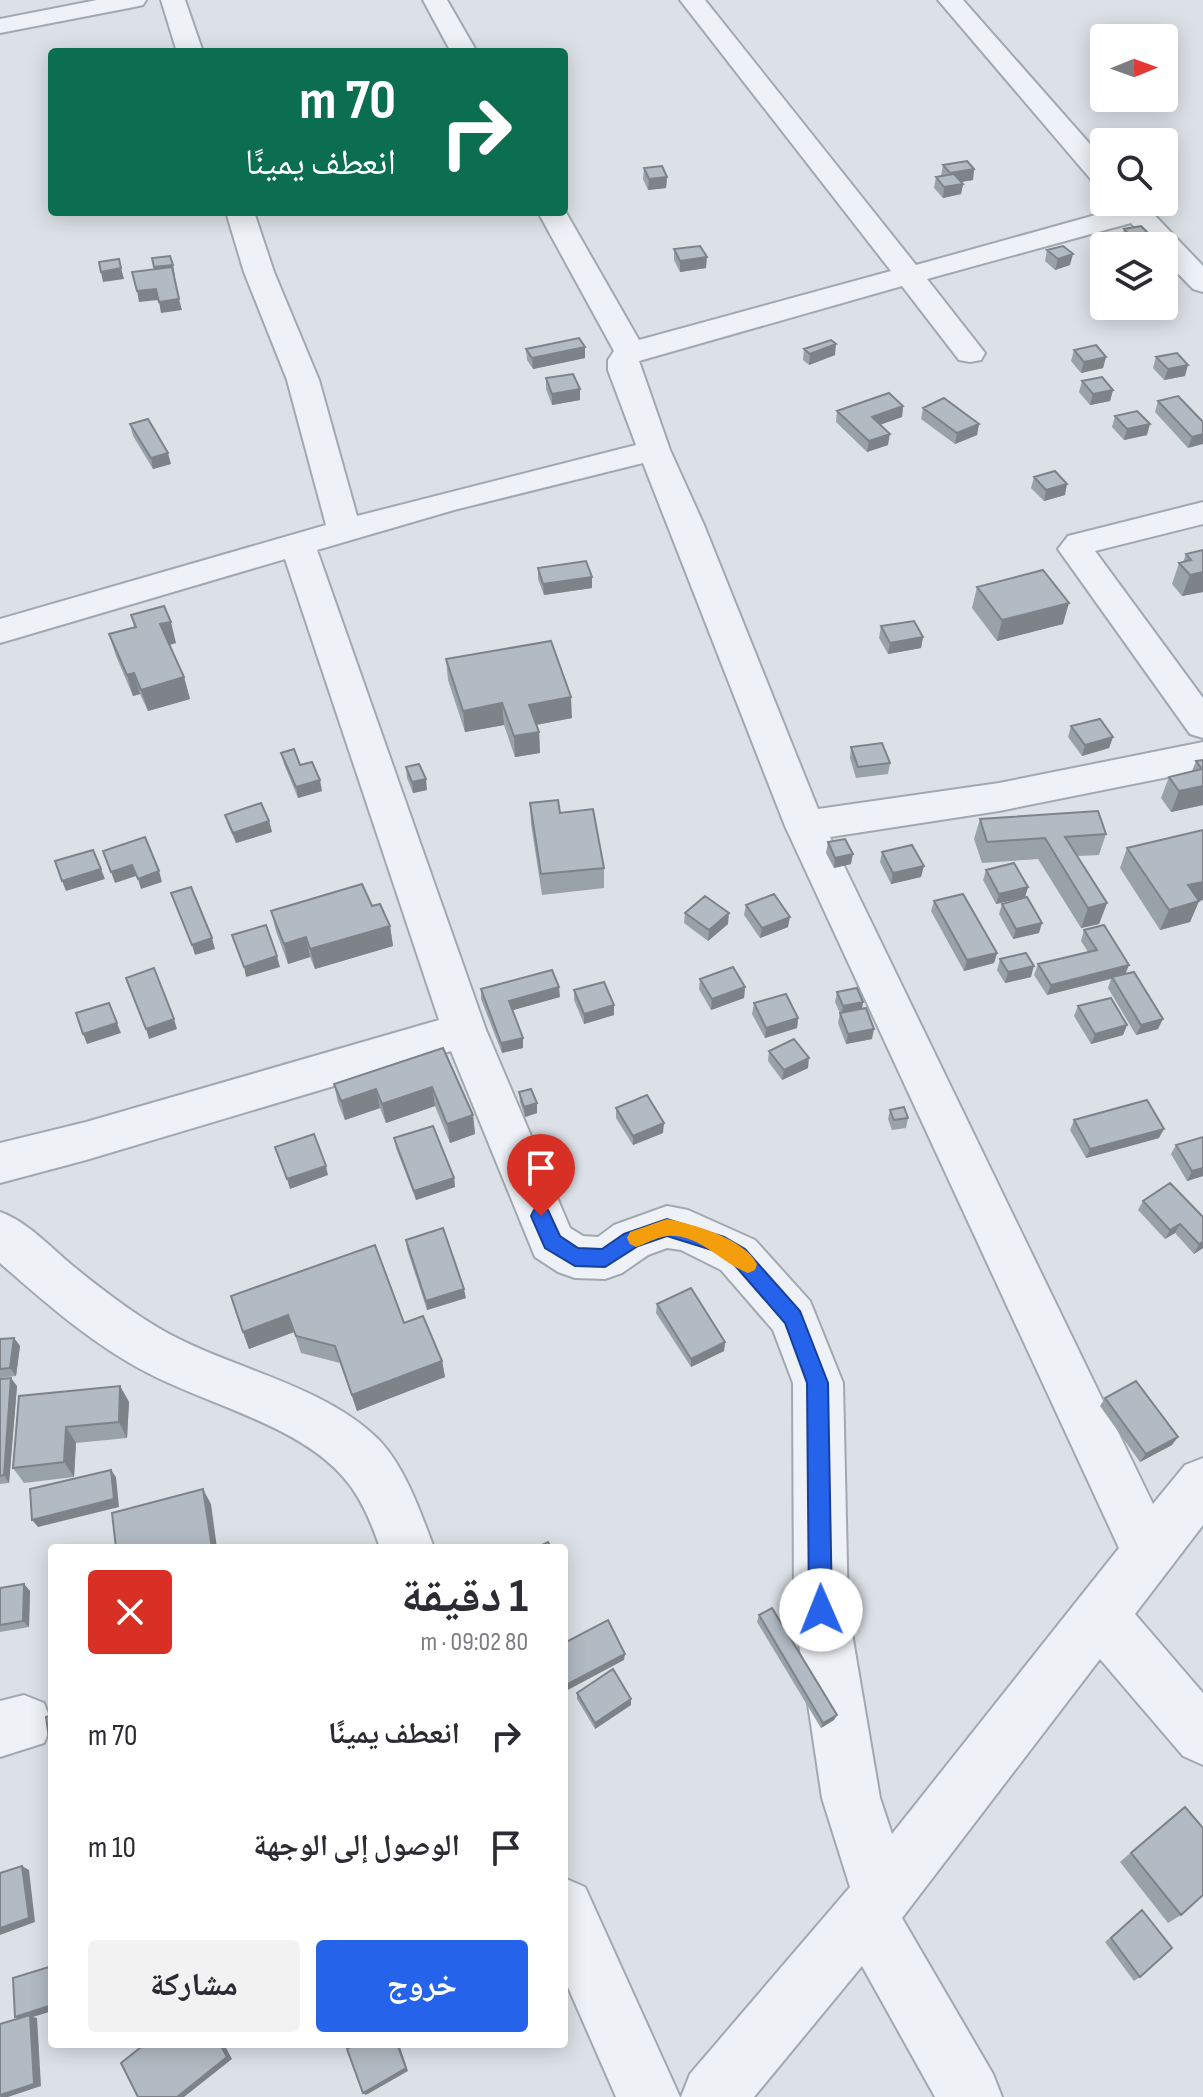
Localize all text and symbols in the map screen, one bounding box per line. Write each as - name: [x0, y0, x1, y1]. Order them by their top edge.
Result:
- north arrow: [1090, 24, 1178, 112]
- map controls: [1090, 24, 1178, 320]
- text: 70 m: [299, 68, 396, 135]
- icon: right: [424, 80, 528, 184]
- button: search: [1090, 128, 1178, 216]
- text: انعطف يمينًا: [245, 142, 396, 185]
- button: layers: [1090, 232, 1178, 320]
- pin: [507, 1134, 575, 1216]
- icon: arrive: [519, 1146, 563, 1190]
- text: 1 دقيقة: [401, 1568, 528, 1625]
- position arrow: [779, 1568, 863, 1652]
- button: close: [88, 1570, 172, 1654]
- text: 80 m · 09:02: [420, 1627, 528, 1658]
- icon: right: [484, 1714, 528, 1758]
- text: انعطف يمينًا: [328, 1716, 460, 1752]
- text: 70 m: [88, 1718, 137, 1754]
- icon: arrive: [484, 1826, 528, 1870]
- text: الوصول إلى الوجهة: [253, 1828, 460, 1864]
- text: 10 m: [88, 1830, 136, 1866]
- button: مشاركة: [88, 1940, 300, 2032]
- button: خروج: [316, 1940, 528, 2032]

